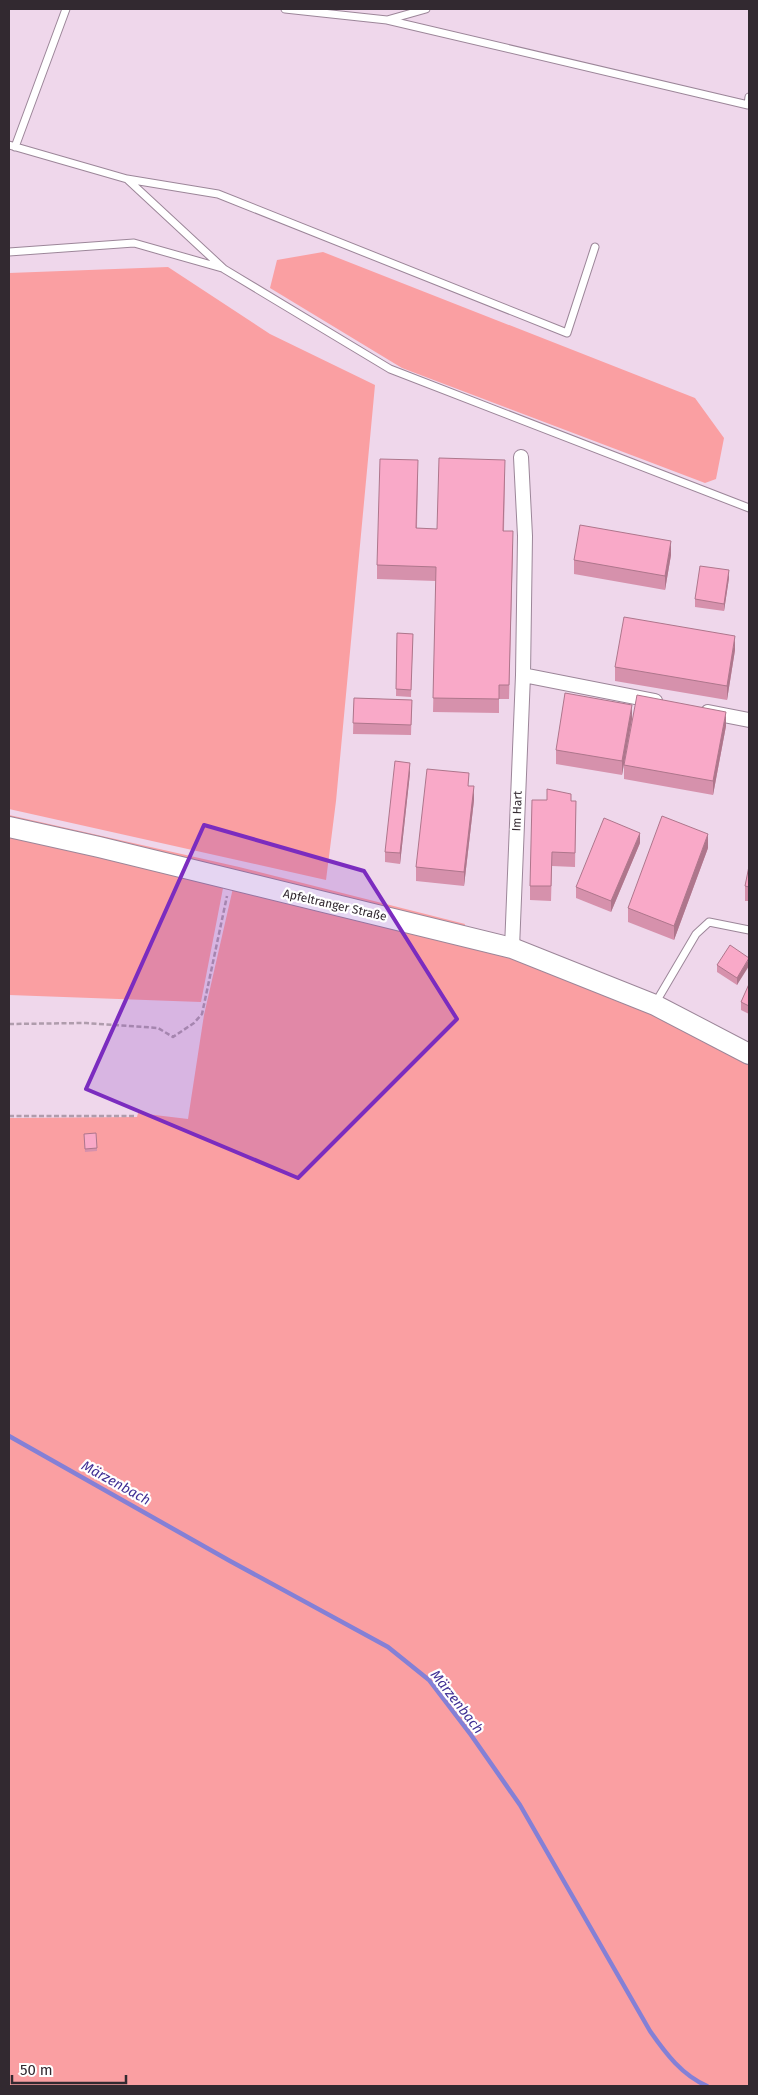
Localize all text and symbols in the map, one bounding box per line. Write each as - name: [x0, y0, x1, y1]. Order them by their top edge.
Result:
- street label: Im Hart: [509, 790, 525, 832]
- street label: Apfeltranger Straße: [282, 886, 388, 924]
- water label: Märzenbach: [79, 1457, 153, 1509]
- water label: Märzenbach: [427, 1667, 487, 1737]
- scale bar: [12, 2052, 126, 2084]
- text: 50 m: [20, 2061, 53, 2079]

